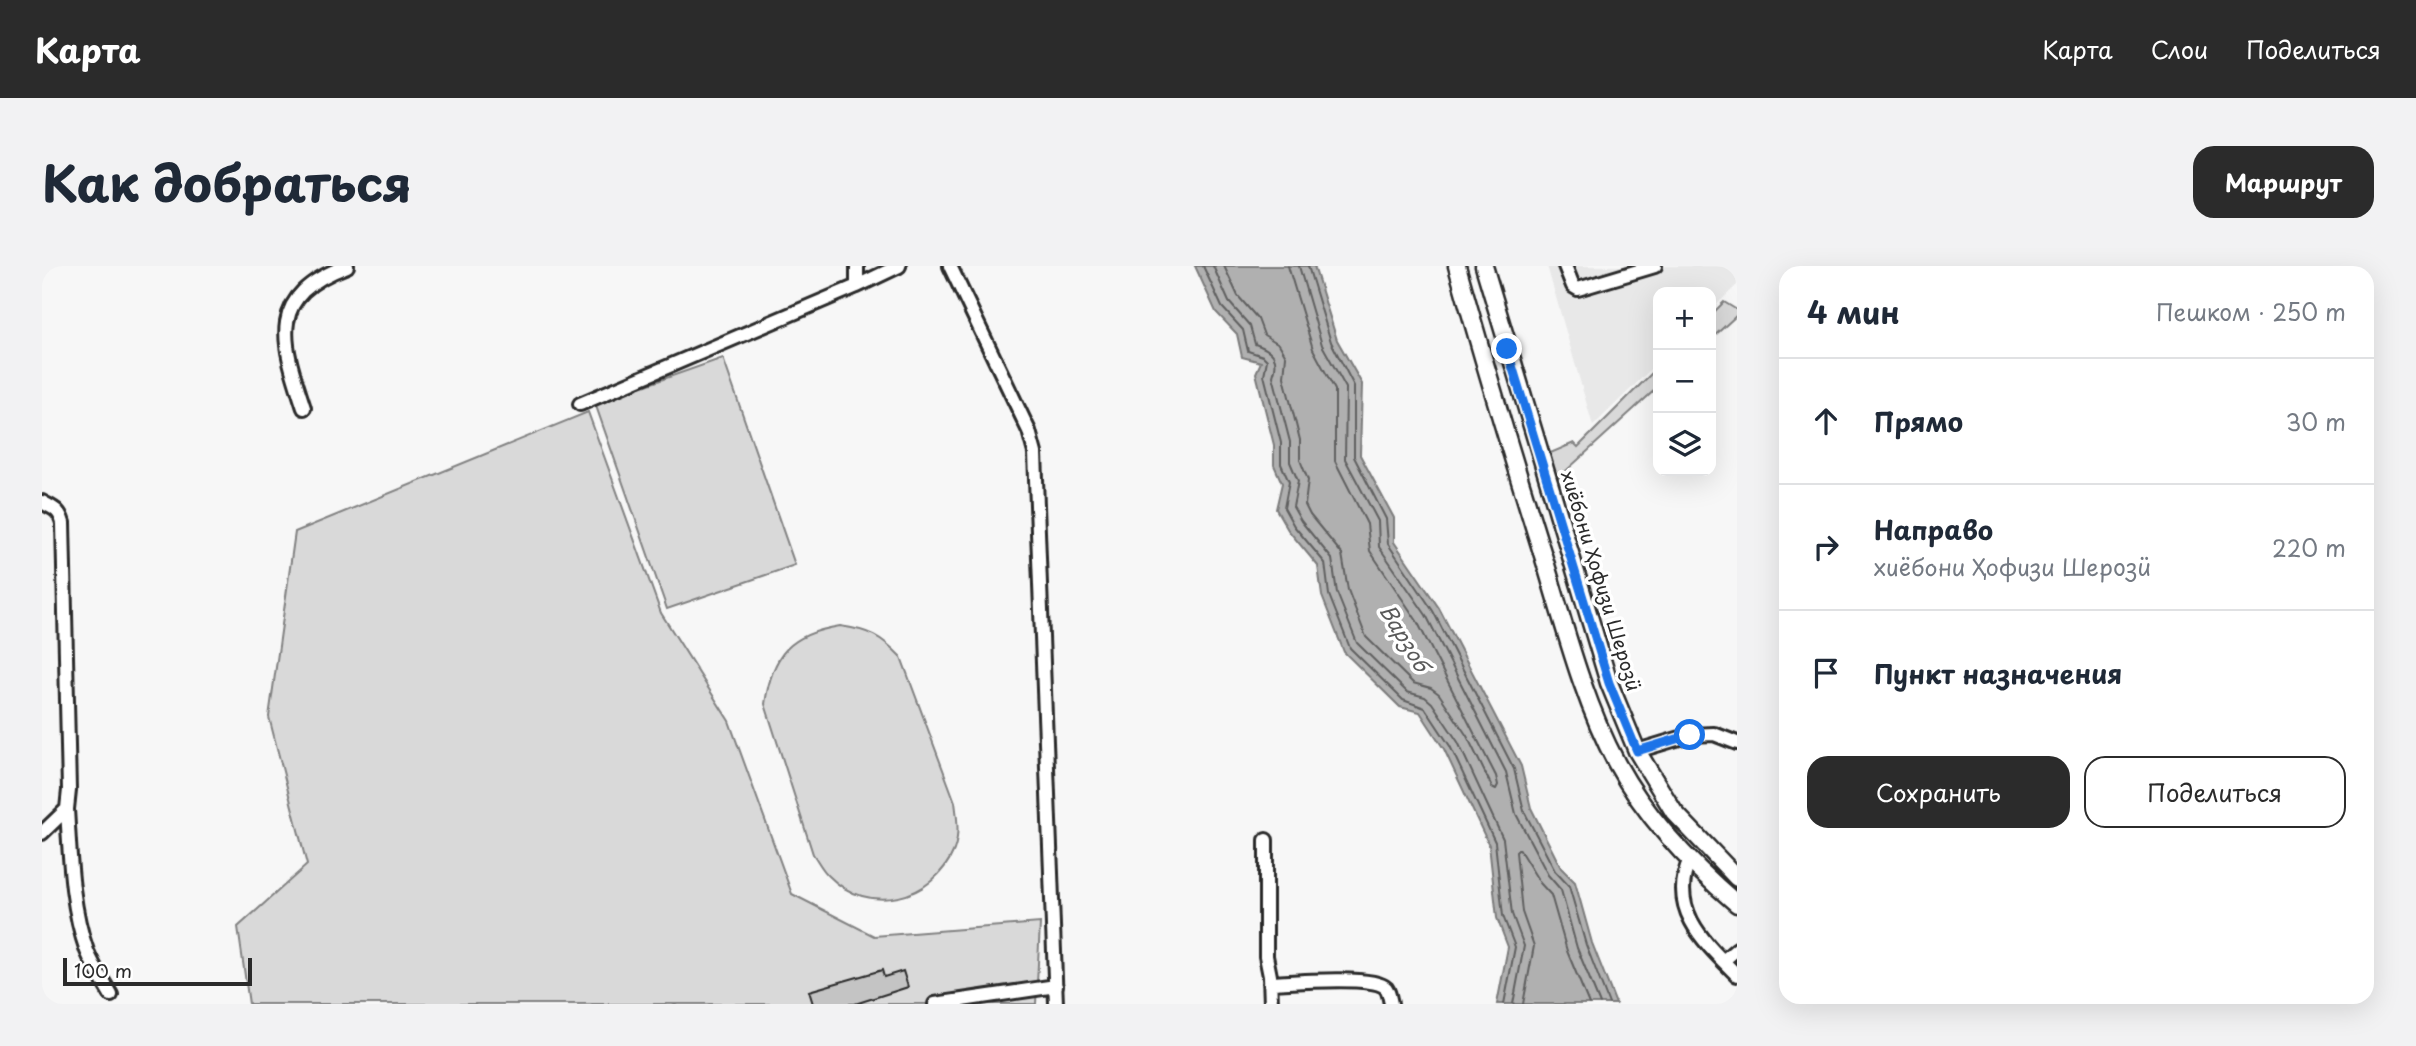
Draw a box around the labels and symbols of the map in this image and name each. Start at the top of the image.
route end [1491,333,1522,364]
street label: хиёбони Ҳофизи Шерозӣ [1555,467,1649,694]
water label: Варзоб [1373,597,1441,681]
route start [1674,719,1705,750]
scale bar [63,955,252,987]

